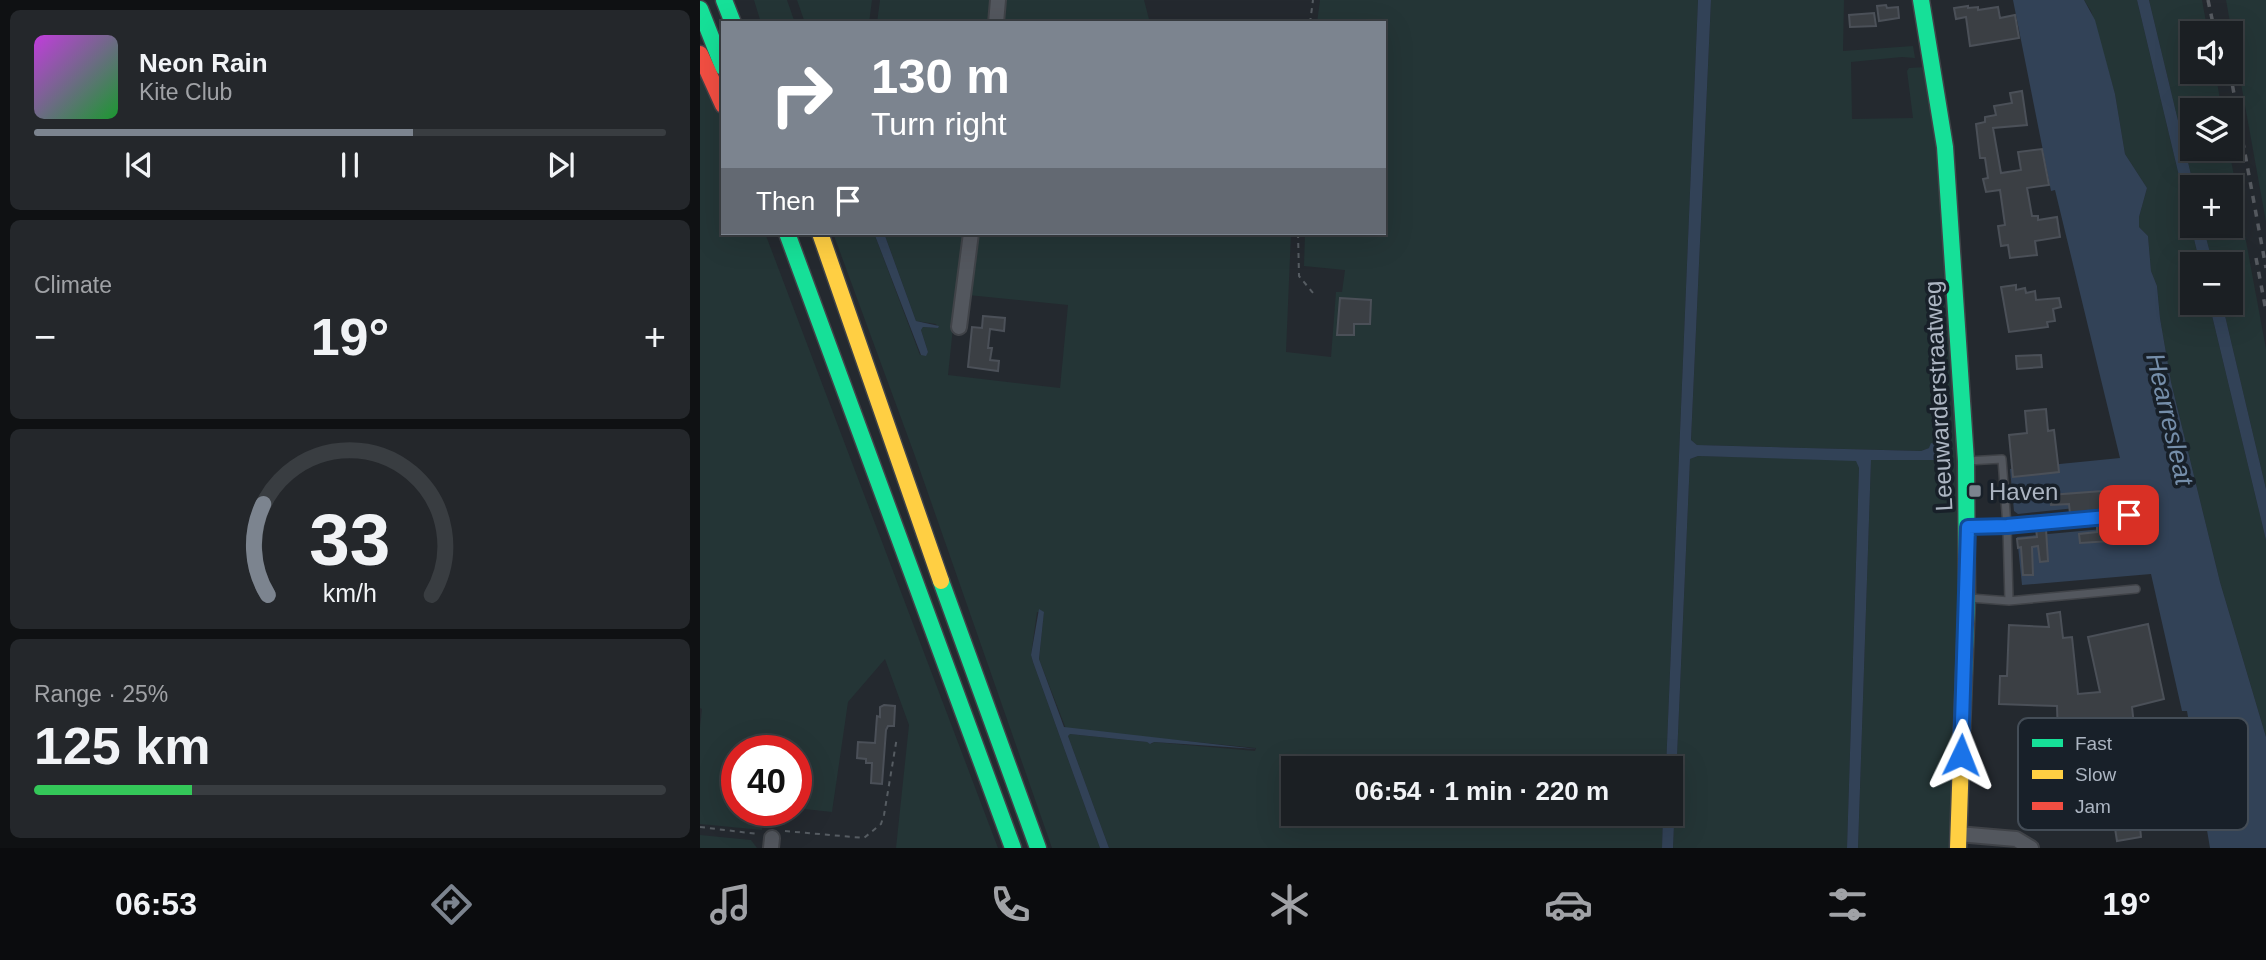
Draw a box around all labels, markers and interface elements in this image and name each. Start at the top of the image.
map controls [2180,21,2243,315]
button: sound [2180,21,2243,84]
text: Neon Rain [139,48,268,78]
icon: right [756,49,847,140]
text: 130 m [871,49,1010,103]
text: Kite Club [139,79,232,105]
button: layers [2180,98,2243,161]
text: Turn right [871,106,1007,142]
icon: previous [120,146,158,184]
icon: pause [331,146,369,184]
icon: next [542,146,580,184]
button: + [2180,175,2243,238]
icon: arrive [829,182,867,220]
text: Then [756,186,815,216]
button: − [2180,252,2243,315]
text: Climate [34,272,112,298]
street label: Leeuwarderstraatweg [1918,280,1958,512]
text: 19° [311,308,389,366]
text: − [34,316,56,358]
text: + [644,316,666,358]
water label: Hearresleat [2140,350,2200,490]
place label: Haven [1989,478,2058,505]
marker: Haven [1967,483,1983,499]
pin [2099,485,2159,545]
icon: arrive [2110,496,2148,534]
text: 33 [310,499,390,580]
text: km/h [323,579,377,607]
text: Range · 25% [34,681,168,707]
text: 125 km [34,717,210,775]
position arrow [1924,718,1998,792]
legend [2018,718,2248,830]
text: Fast [2075,733,2113,754]
speed limit sign: 40 [721,735,812,826]
text: Slow [2075,764,2116,785]
text: 06:54 · 1 min · 220 m [1355,776,1609,806]
text: Jam [2075,796,2111,817]
icon: directions [427,880,476,929]
icon: music [706,880,755,929]
icon: phone [986,880,1035,929]
icon: climate [1265,880,1314,929]
icon: car [1544,880,1593,929]
icon: filters [1823,880,1872,929]
text: 06:53 [115,886,197,922]
text: 19° [2102,886,2151,922]

